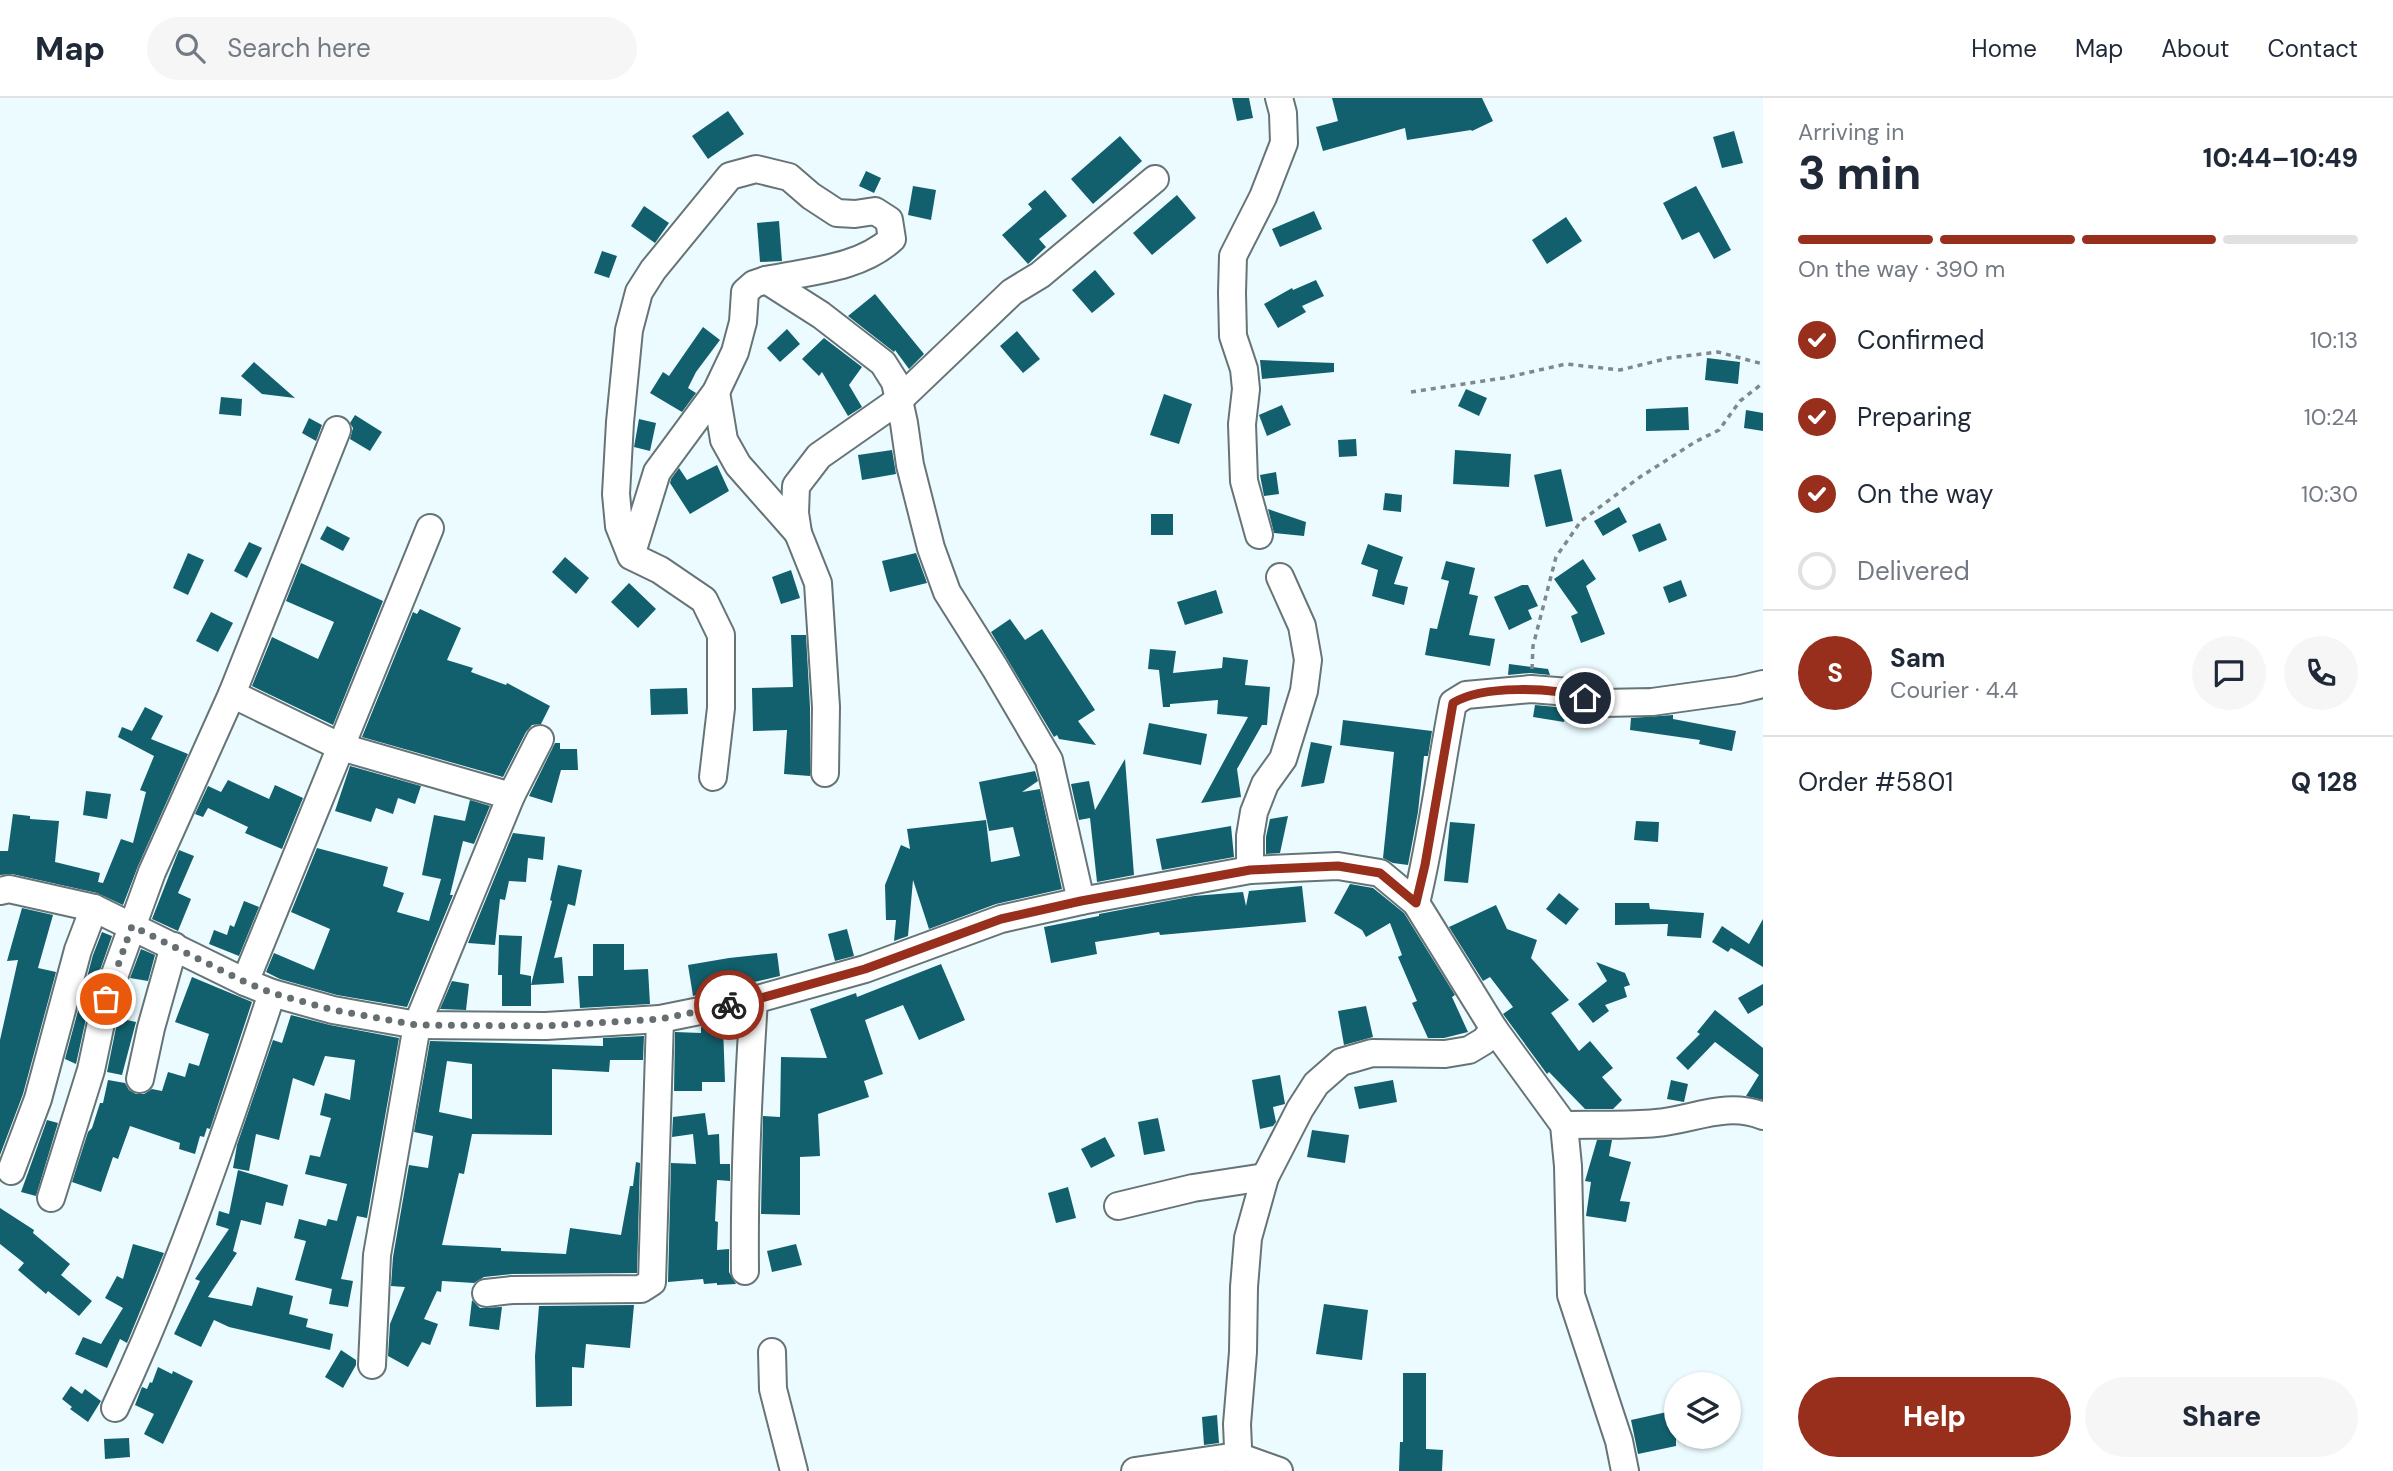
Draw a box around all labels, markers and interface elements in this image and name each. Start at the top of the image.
search box [147,17,637,80]
text: Map [35,27,105,70]
icon: search [171,29,209,67]
text: Search here [227,31,371,65]
text: Home [1971,33,2037,64]
text: Map [2075,33,2123,64]
text: About [2161,33,2230,64]
text: Contact [2268,33,2358,64]
text: Arriving in [1798,117,1904,147]
text: 10:44–10:49 [2203,141,2358,175]
text: 3 min [1798,143,1921,203]
text: On the way · 390 m [1798,254,2005,284]
icon: check [1798,321,1836,359]
text: Confirmed [1857,323,1984,357]
text: 10:13 [2310,325,2358,355]
icon: check [1798,398,1836,436]
text: Preparing [1857,400,1972,434]
text: 10:24 [2304,402,2358,432]
icon: check [1798,475,1836,513]
text: On the way [1857,477,1993,511]
text: 10:30 [2301,479,2358,509]
text: Delivered [1857,554,1970,588]
button: chat [2192,636,2266,710]
button: phone [2284,636,2358,710]
text: Sam [1890,641,1945,675]
text: S [1827,656,1843,690]
pin [1555,668,1615,728]
text: Courier · 4.4 [1890,675,2018,705]
icon: home [1566,679,1604,717]
text: Order #5801 [1798,765,1953,799]
text: Q 128 [2291,765,2358,799]
pin [76,969,136,1029]
courier [694,970,764,1040]
icon: bag [87,980,125,1018]
icon: bike [710,986,748,1024]
map controls [1664,1372,1741,1449]
button: layers [1664,1372,1741,1449]
button: Help [1798,1377,2071,1457]
button: Share [2085,1377,2358,1457]

